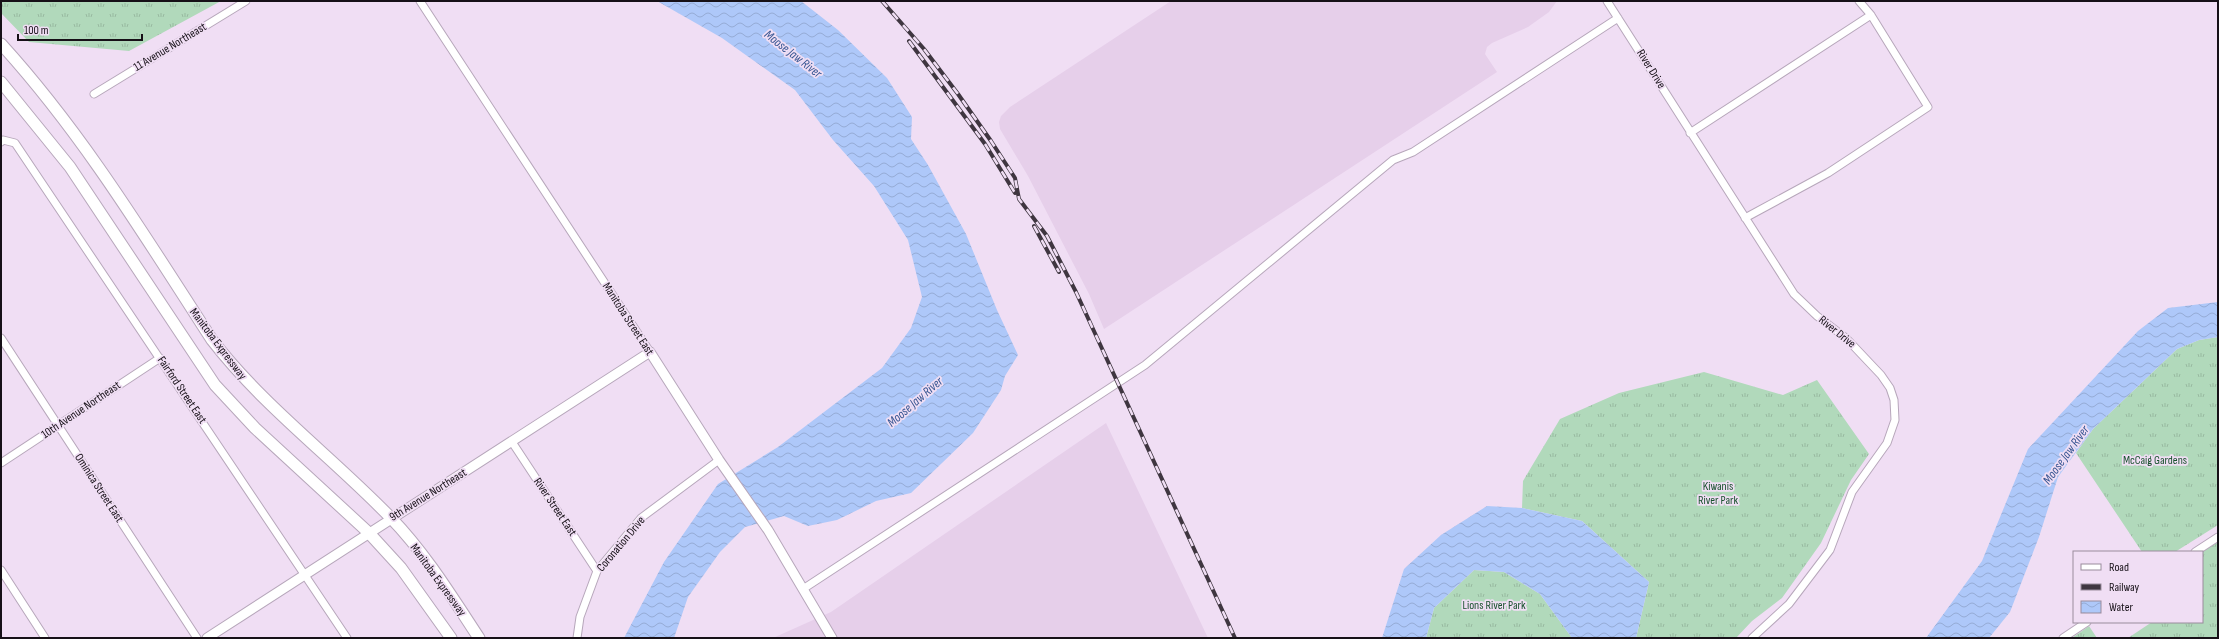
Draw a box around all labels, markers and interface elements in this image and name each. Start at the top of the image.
scale bar [18,16,142,42]
street label: 11 Avenue Northeast [131,19,209,75]
text: 100 m [24,23,49,38]
water label: Moose Jaw River [761,27,826,82]
street label: River Drive [1633,47,1669,92]
street label: Manitoba Street East [599,280,657,358]
street label: Manitoba Expressway [186,305,250,383]
street label: River Drive [1815,312,1859,352]
street label: Fairford Street East [154,354,210,427]
water label: Moose Jaw River [884,373,947,431]
street label: 10th Avenue Northeast [39,378,124,442]
water label: Moose Jaw River [2039,421,2093,487]
street label: Ominica Street East [71,451,127,525]
park label: McCaig Gardens [2123,453,2187,468]
street label: 9th Avenue Northeast [387,465,470,525]
street label: River Street East [530,475,580,539]
park label: Kiwanis River Park [1698,479,1738,508]
street label: Coronation Drive [594,513,649,575]
street label: Manitoba Expressway [407,541,470,619]
legend [2073,551,2203,623]
text: Road [2109,560,2129,575]
text: Railway [2109,580,2140,595]
park label: Lions River Park [1462,598,1526,613]
text: Water [2109,600,2133,615]

